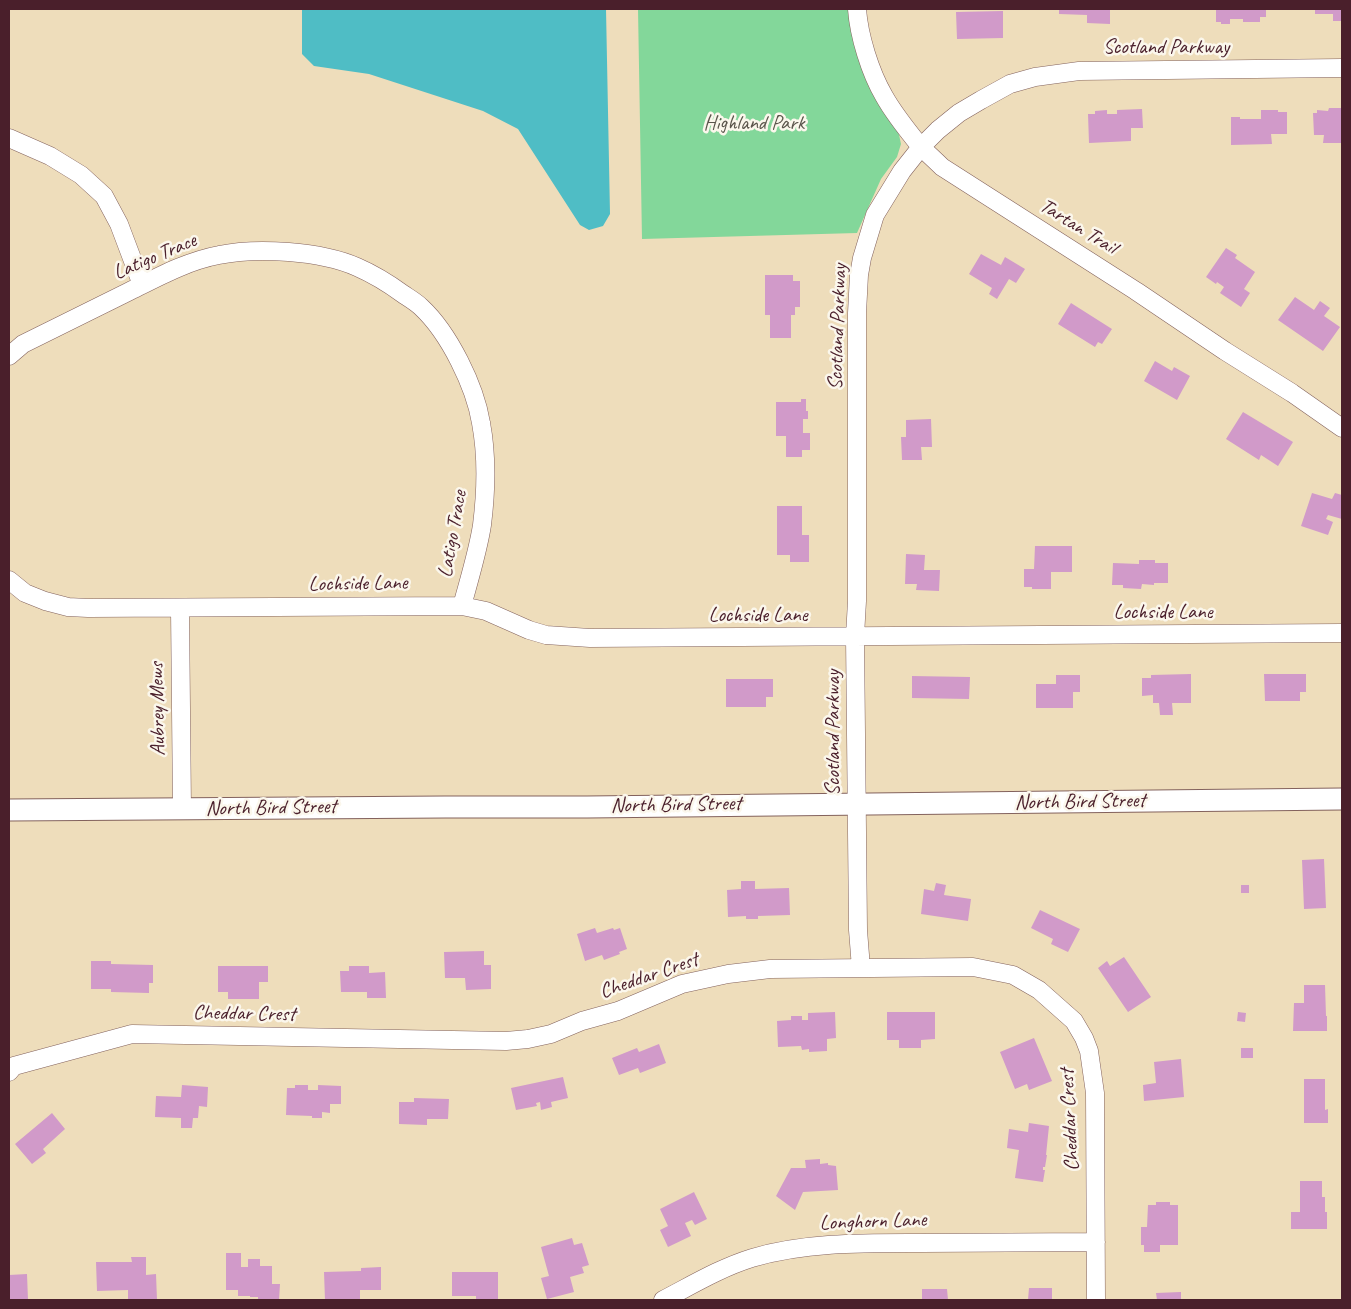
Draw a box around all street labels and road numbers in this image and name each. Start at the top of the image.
street label: Scotland Parkway [1103,34,1229,60]
street label: Tartan Trail [1035,193,1121,261]
street label: Latigo Trace [110,228,200,286]
street label: Scotland Parkway [823,264,853,390]
street label: Latigo Trace [433,489,473,579]
street label: Lochside Lane [308,571,408,597]
street label: Lochside Lane [1114,599,1212,625]
street label: Lochside Lane [709,602,807,628]
street label: Aubrey Mews [145,662,171,756]
street label: Scotland Parkway [820,670,846,796]
street label: North Bird Street [1014,788,1146,816]
street label: North Bird Street [610,791,742,819]
street label: North Bird Street [205,794,337,822]
street label: Cheddar Crest [596,947,702,1005]
street label: Cheddar Crest [193,1001,295,1027]
street label: Cheddar Crest [1055,1068,1085,1172]
street label: Longhorn Lane [819,1208,927,1236]

